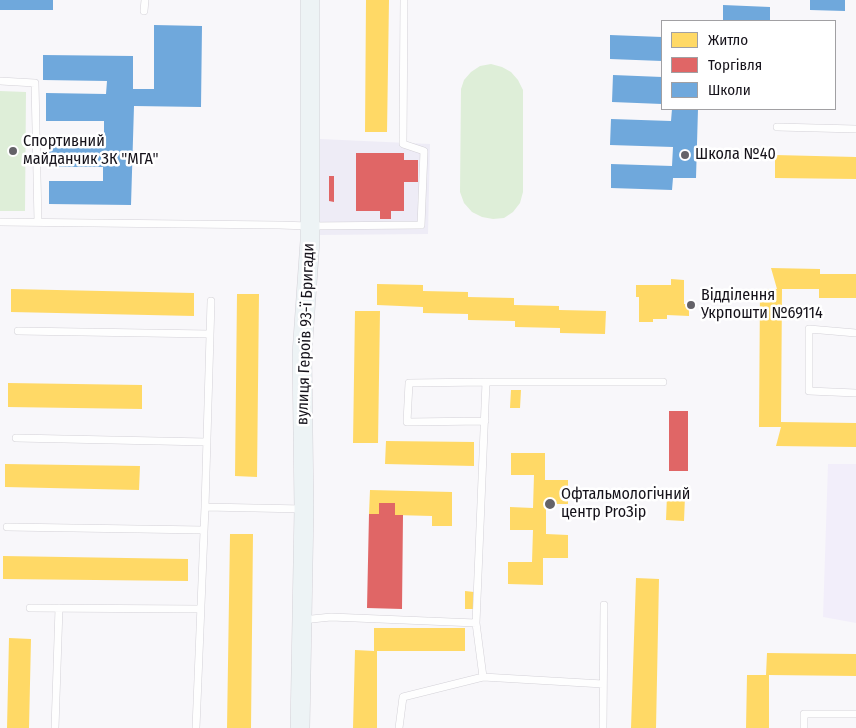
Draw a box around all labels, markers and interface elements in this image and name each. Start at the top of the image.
legend [661,20,836,110]
text: Житло [708,31,748,49]
text: Торгівля [708,56,762,74]
text: Школи [708,81,751,99]
place label: Спортивний майданчик ЗК "МГА" [23,132,158,170]
marker: Спортивний майданчик ЗК "МГА" [7,145,19,157]
place label: Школа №40 [695,145,776,165]
marker: Школа №40 [679,149,691,161]
street label: вулиця Героїв 93-ї Бригади [293,243,319,425]
place label: Відділення Укрпошти №69114 [701,286,823,324]
marker: Відділення Укрпошти №69114 [685,299,697,311]
place label: Офтальмологічний центр ProЗір [561,485,690,523]
marker: Офтальмологічний центр ProЗір [543,497,557,511]

